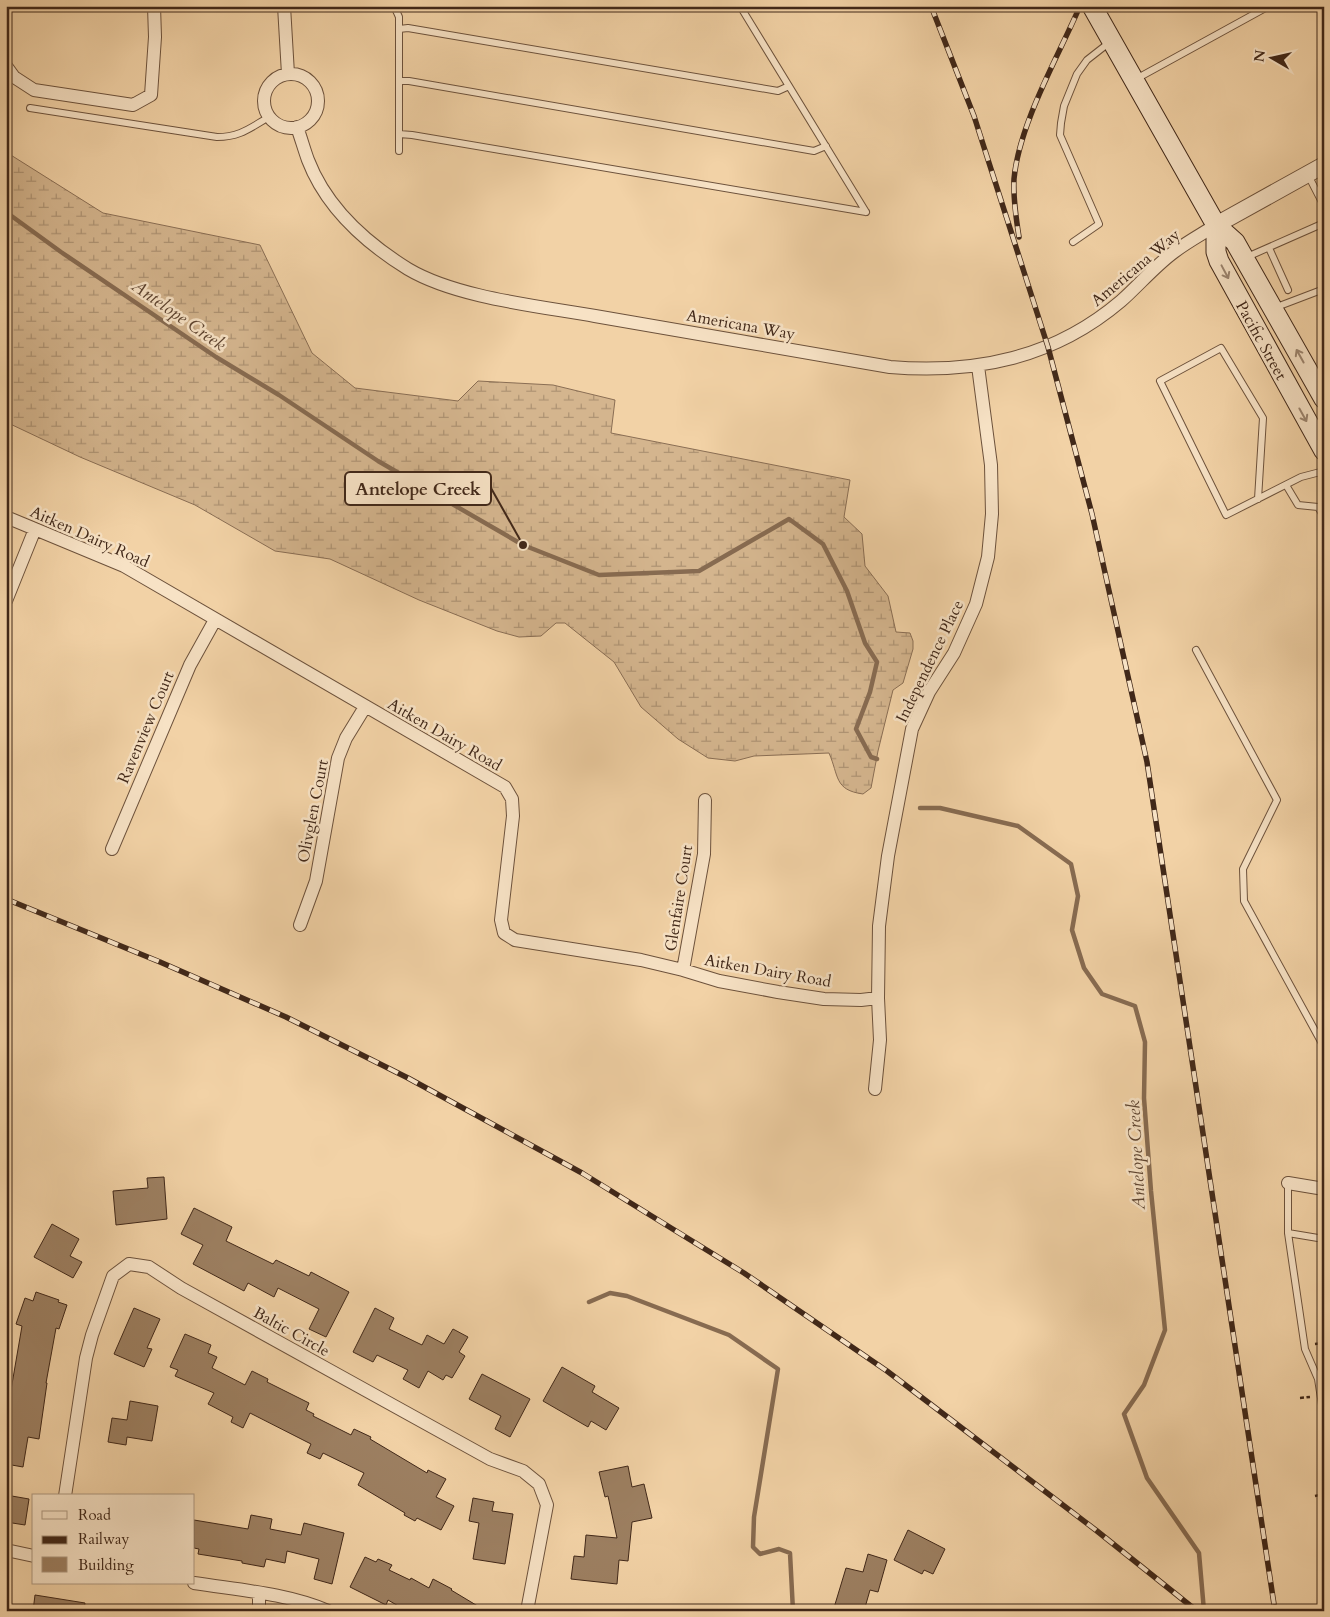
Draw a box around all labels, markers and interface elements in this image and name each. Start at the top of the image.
north arrow [1248,32,1298,82]
text: N [1249,49,1270,64]
street label: Americana Way [1086,224,1185,312]
one-way arrow [1221,264,1230,279]
water label: Antelope Creek [126,273,231,357]
street label: Pacific Street [1230,297,1292,384]
street label: Americana Way [685,305,797,345]
one-way arrow [1295,349,1305,364]
one-way arrow [1299,407,1309,421]
callout: Antelope Creek [345,472,491,505]
text: Antelope Creek [355,477,482,502]
street label: Aitken Dairy Road [27,501,153,573]
street label: Independence Place [891,596,969,726]
street label: Ravenview Court [112,668,179,787]
street label: Aitken Dairy Road [383,693,506,777]
street label: Olivglen Court [292,758,334,865]
street label: Glenfaire Court [660,843,698,953]
street label: Aitken Dairy Road [703,949,833,993]
water label: Antelope Creek [1121,1099,1152,1212]
street label: Baltic Circle [249,1302,334,1362]
legend [32,1494,195,1584]
text: Road [78,1505,111,1525]
text: Railway [78,1529,129,1549]
text: Building [78,1555,134,1575]

